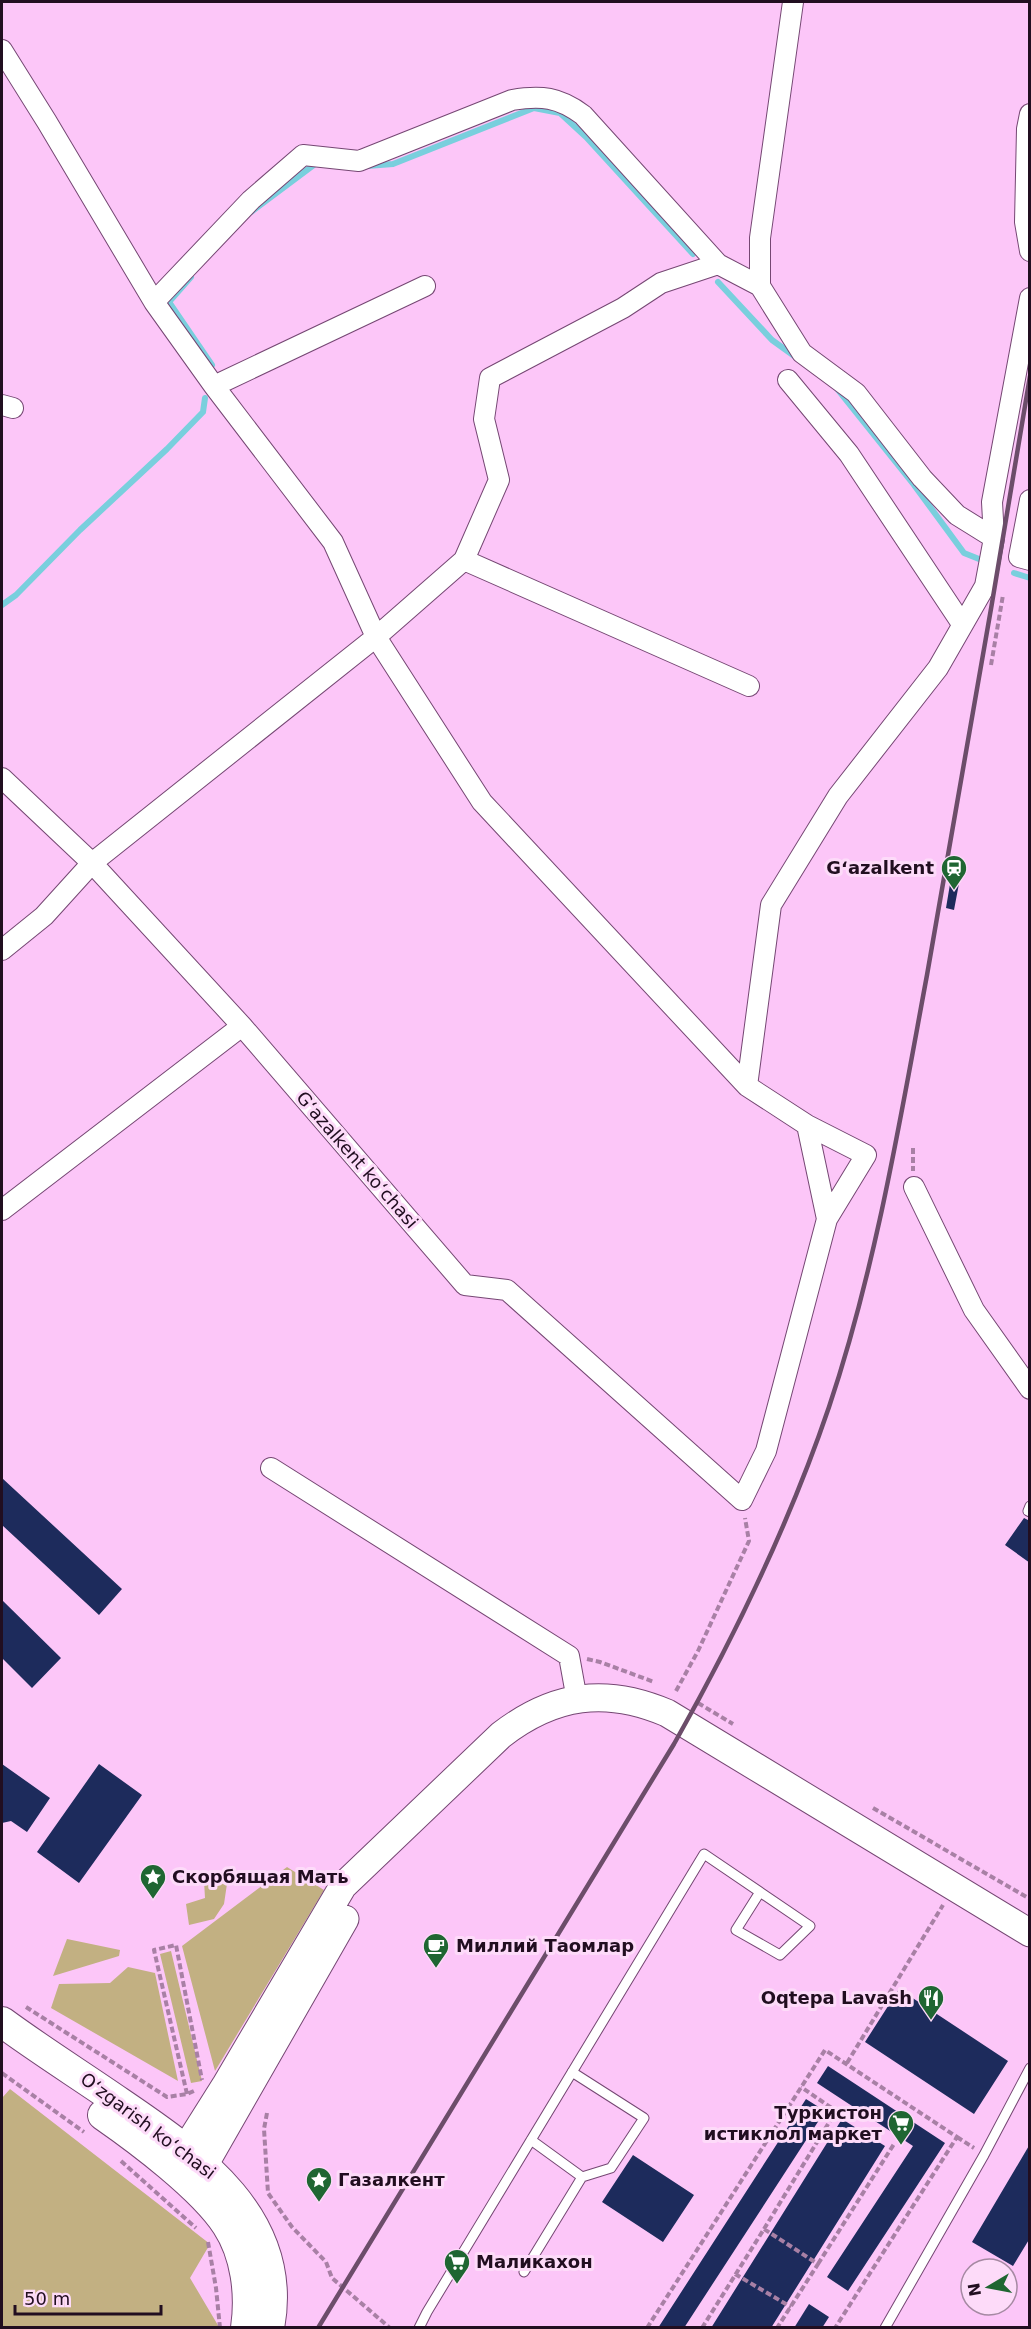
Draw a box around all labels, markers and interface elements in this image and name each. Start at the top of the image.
station icon: Gʻazalkent [939,853,969,891]
place label: Gʻazalkent [826,857,934,878]
street label: Gʻazalkent koʻchasi [292,1087,423,1232]
place icon: Скорбящая Мать [138,1862,168,1900]
place label: Скорбящая Мать [172,1866,349,1887]
cafe icon: Миллий Таомлар [421,1931,451,1969]
place label: Миллий Таомлар [456,1935,634,1956]
restaurant icon: Oqtepa Lavash [916,1983,946,2021]
place label: Oqtepa Lavash [761,1987,912,2008]
street label: Oʻzgarish koʻchasi [77,2068,220,2183]
place label: Туркистон истиклол маркет [704,2102,883,2144]
supermarket icon: Туркистон истиклол маркет [886,2108,916,2146]
place icon: Газалкент [304,2165,334,2203]
place label: Газалкент [338,2169,445,2190]
supermarket icon: Маликахон [442,2247,472,2285]
place label: Маликахон [476,2251,593,2272]
north arrow [959,2257,1019,2317]
scale bar [15,2278,160,2316]
text: N [964,2281,985,2298]
text: 50 m [24,2288,70,2309]

